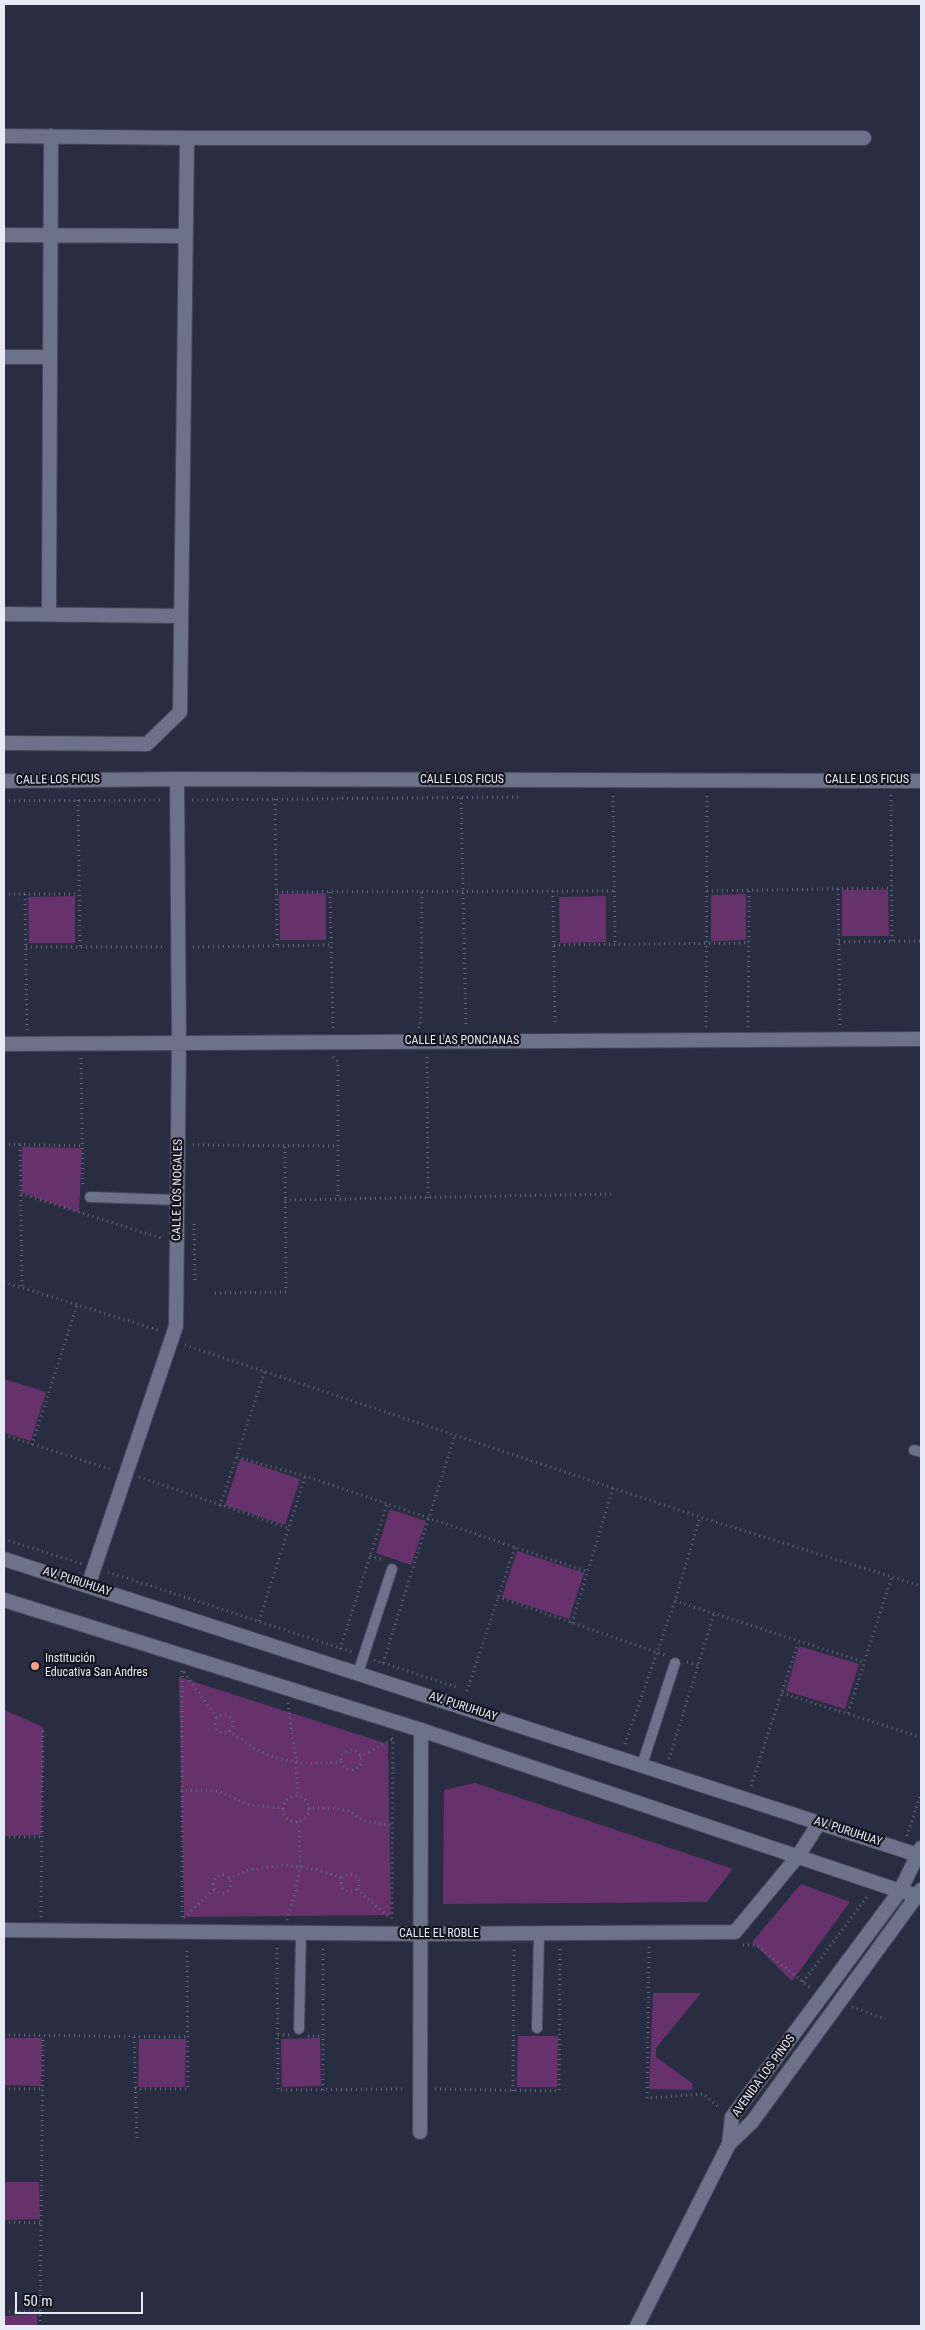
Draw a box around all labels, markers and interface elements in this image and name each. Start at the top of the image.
street label: CALLE LOS FICUS [16,772,100,788]
street label: CALLE LOS FICUS [420,773,504,787]
street label: CALLE LOS FICUS [825,773,909,787]
street label: CALLE LAS PONCIANAS [405,1034,519,1048]
street label: CALLE LOS NOGALES [170,1139,186,1241]
street label: AV. PURUHUAY [41,1564,113,1600]
place label: Institución Educativa San Andres [45,1652,148,1680]
marker: Institución Educativa San Andres [29,1660,41,1672]
street label: AV. PURUHUAY [427,1689,499,1725]
street label: AV. PURUHUAY [812,1814,884,1850]
street label: CALLE EL ROBLE [399,1927,479,1941]
street label: AVENIDA LOS PINOS [729,2032,799,2120]
scale bar [18,2282,145,2314]
text: 50 m [23,2292,53,2310]

